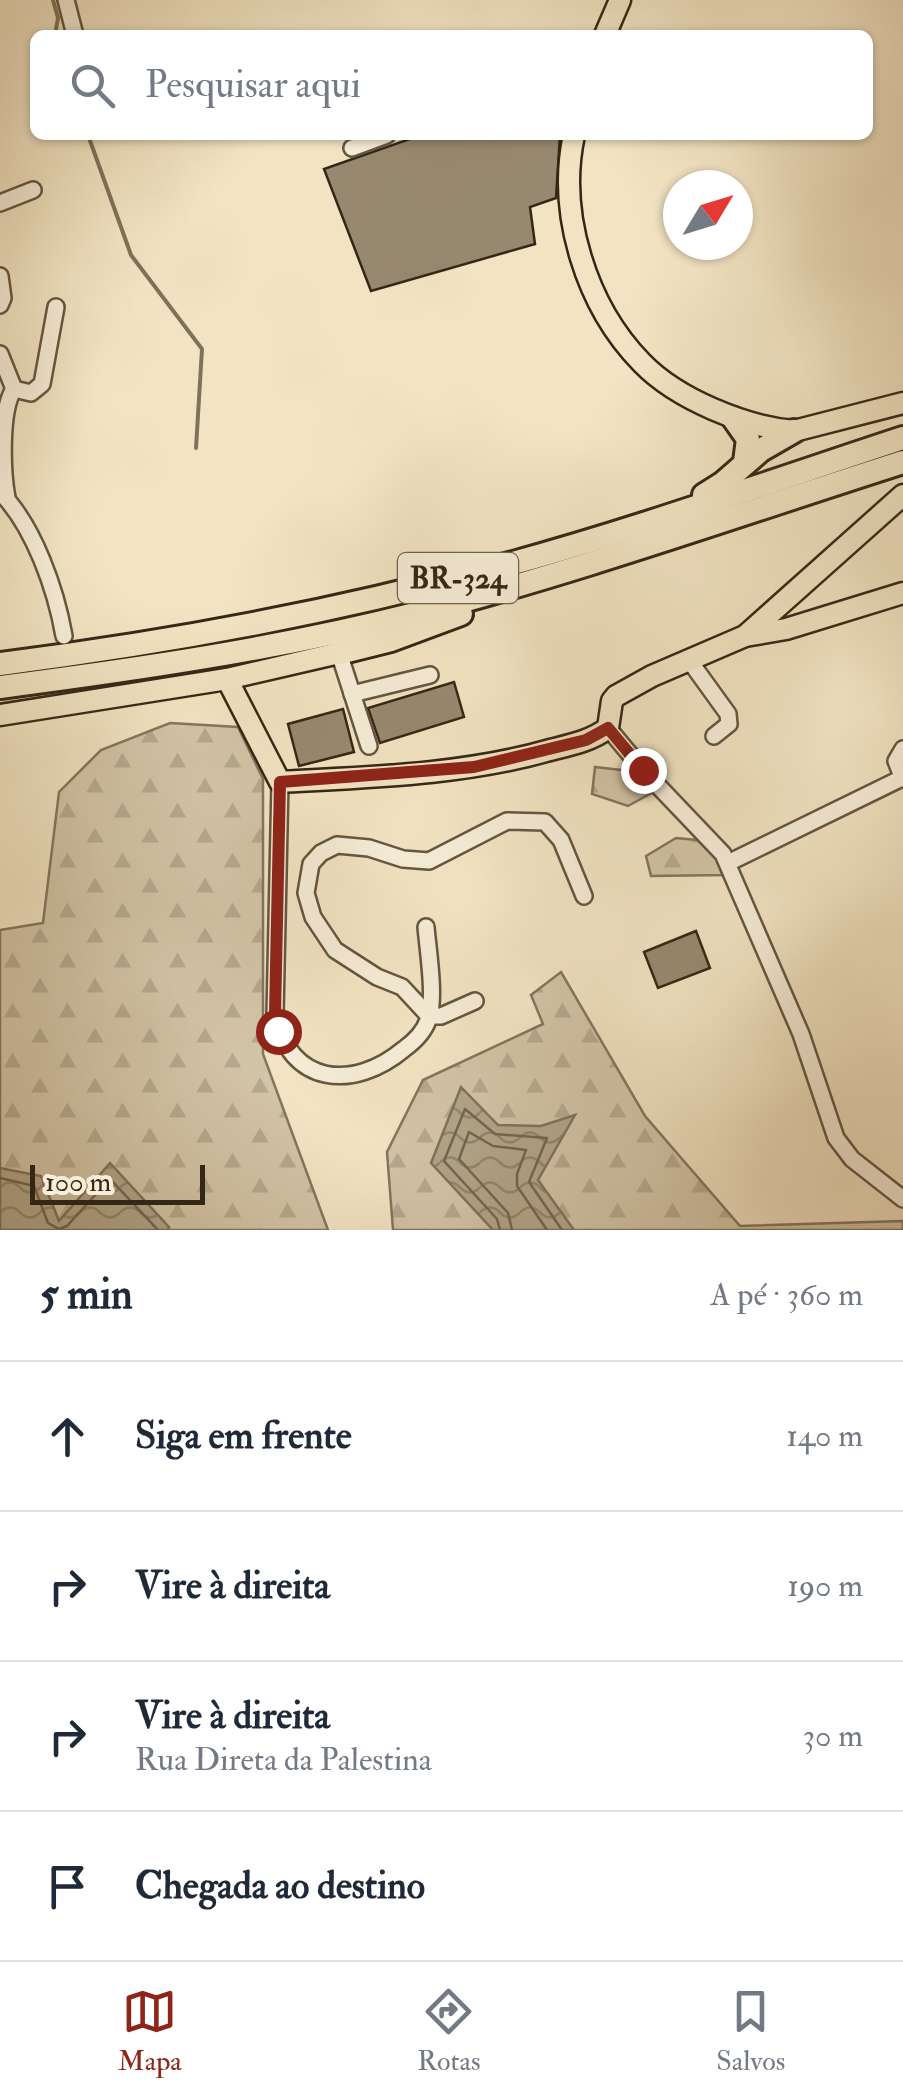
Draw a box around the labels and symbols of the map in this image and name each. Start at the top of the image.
north arrow [663,170,753,260]
road number: BR-324 [398,553,518,603]
route end [621,748,667,794]
route start [256,1009,302,1055]
scale bar [30,1160,205,1204]

